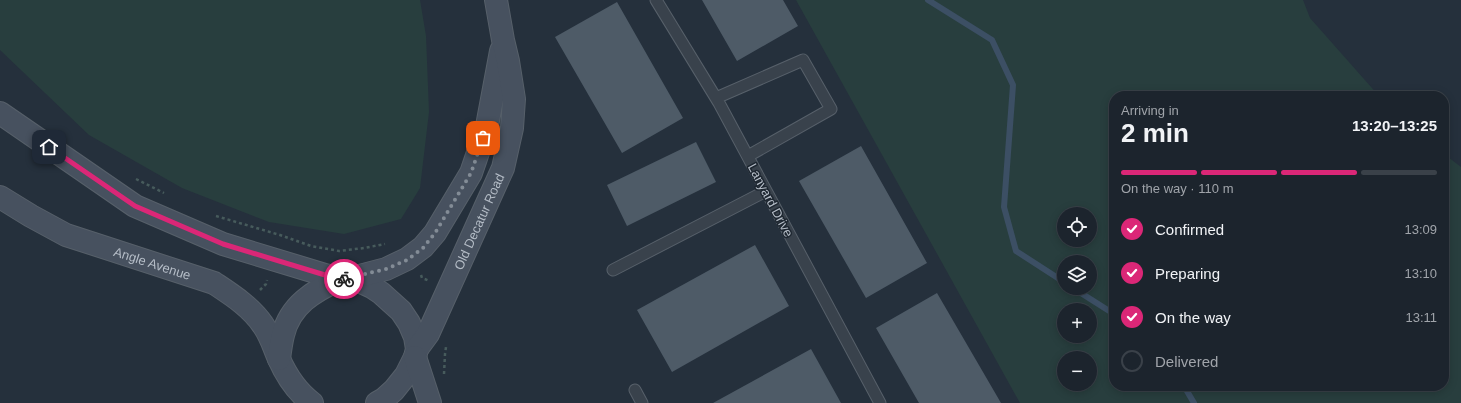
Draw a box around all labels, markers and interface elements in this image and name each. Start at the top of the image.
text: Arriving in [1121,103,1179,118]
text: 13:20–13:25 [1352,117,1437,134]
text: 2 min [1121,118,1189,148]
pin [466,121,500,155]
icon: bag [472,127,494,149]
pin [32,130,66,164]
icon: home [38,136,60,158]
street label: Lanyard Drive [745,161,796,239]
street label: Old Decatur Road [451,171,508,272]
text: On the way · 110 m [1121,181,1233,196]
map controls [1057,207,1097,391]
button: locate [1057,207,1097,247]
icon: check [1121,218,1143,240]
text: Confirmed [1155,221,1224,238]
text: 13:09 [1404,222,1437,237]
street label: Angle Avenue [112,244,193,283]
button: layers [1057,255,1097,295]
courier [324,259,364,299]
icon: check [1121,262,1143,284]
text: Preparing [1155,265,1220,282]
text: 13:10 [1404,266,1437,281]
icon: bike [333,268,355,290]
button: + [1057,303,1097,343]
icon: check [1121,306,1143,328]
text: On the way [1155,309,1231,326]
text: 13:11 [1405,310,1437,325]
button: − [1057,351,1097,391]
text: Delivered [1155,353,1218,370]

